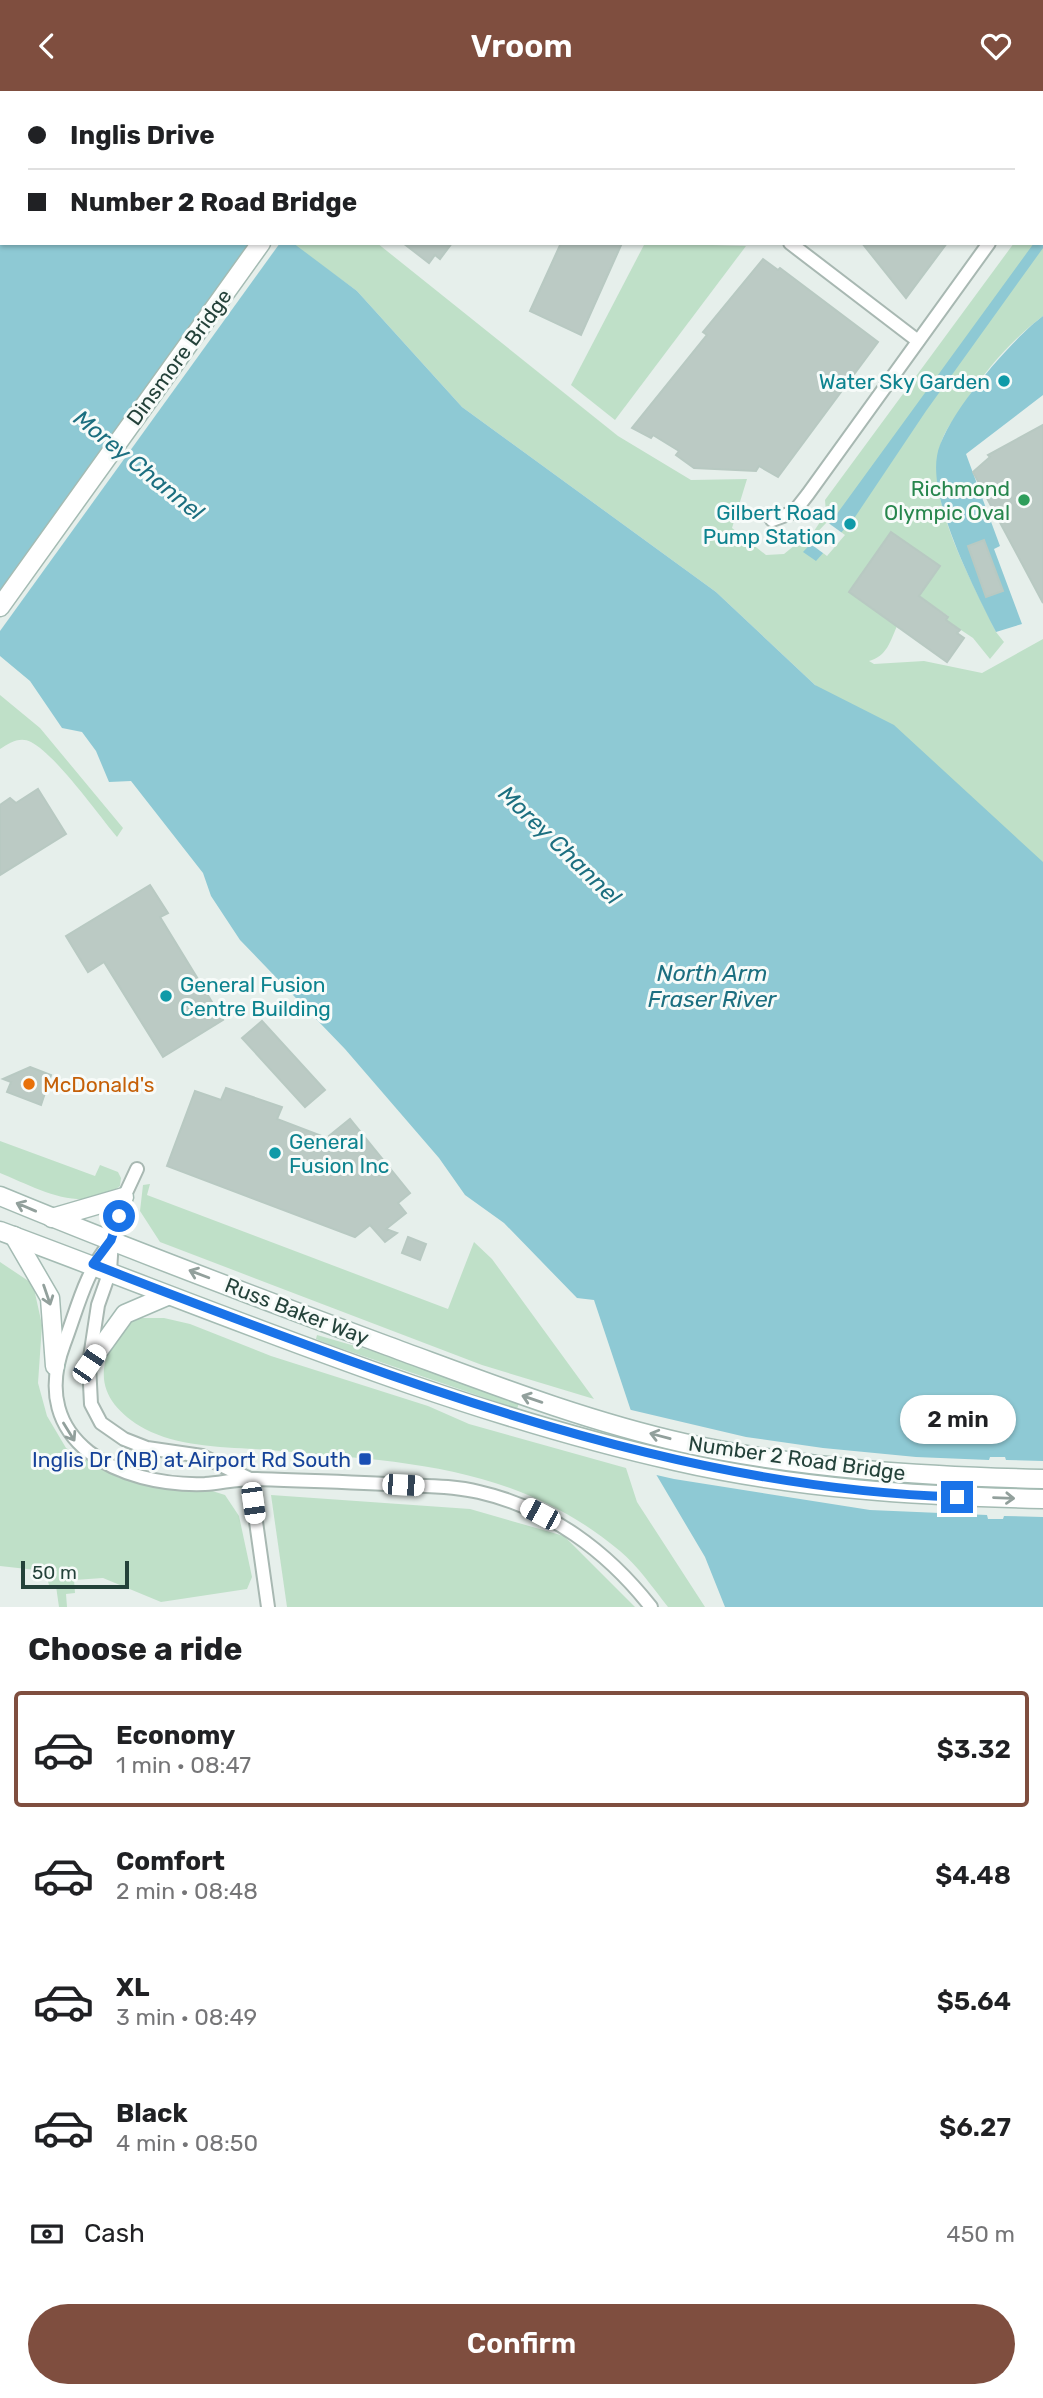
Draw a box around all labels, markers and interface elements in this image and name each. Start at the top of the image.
icon: back [28,27,66,65]
text: Vroom [471,27,572,65]
icon: heart [977,27,1015,65]
text: Inglis Drive [70,120,215,151]
text: Number 2 Road Bridge [70,187,357,218]
street label: Dinsmore Bridge [121,284,237,430]
place label: Water Sky Garden [819,369,990,394]
marker: Water Sky Garden [996,373,1012,389]
water label: Morey Channel [68,404,210,526]
place label: Richmond Olympic Oval [884,476,1010,525]
marker: Richmond Olympic Oval [1016,492,1032,508]
place label: Gilbert Road Pump Station [703,500,836,549]
marker: Gilbert Road Pump Station [842,516,858,532]
water label: Morey Channel [493,780,627,911]
water label: North Arm Fraser River [648,959,777,1013]
place label: General Fusion Centre Building [180,972,331,1021]
marker: General Fusion Centre Building [158,988,174,1004]
place label: McDonald's [43,1072,155,1097]
marker: McDonald's [21,1076,37,1092]
place label: General Fusion Inc [289,1129,389,1178]
marker: General Fusion Inc [267,1145,283,1161]
one-way arrow [16,1199,37,1212]
route start [103,1200,135,1232]
one-way arrow [188,1267,210,1279]
street label: Russ Baker Way [221,1272,373,1350]
one-way arrow [42,1284,54,1306]
car [69,1341,110,1387]
one-way arrow [521,1392,543,1404]
callout: 2 min [899,1395,1015,1445]
text: 2 min [927,1405,989,1433]
one-way arrow [63,1421,77,1441]
one-way arrow [649,1429,671,1442]
street label: Number 2 Road Bridge [687,1430,907,1486]
place label: Inglis Dr (NB) at Airport Rd South [32,1447,351,1472]
marker: Inglis Dr (NB) at Airport Rd South [357,1451,373,1467]
car [382,1473,425,1497]
car [240,1481,267,1525]
route end [941,1481,973,1513]
one-way arrow [992,1492,1015,1505]
car [517,1495,564,1533]
scale bar [21,1558,130,1590]
text: 50 m [32,1561,77,1584]
text: Choose a ride [28,1630,242,1668]
icon: car [32,1718,95,1781]
text: Economy [116,1720,235,1751]
text: $3.32 [937,1734,1011,1765]
text: 1 min · 08:47 [116,1751,251,1779]
icon: car [32,1844,95,1907]
text: Comfort [116,1846,225,1877]
text: $4.48 [935,1860,1011,1891]
text: 2 min · 08:48 [116,1877,258,1905]
icon: car [32,1970,95,2033]
text: XL [116,1972,149,2003]
text: $5.64 [937,1986,1011,2017]
text: 3 min · 08:49 [116,2003,257,2031]
icon: car [32,2096,95,2159]
text: Black [116,2098,188,2129]
text: $6.27 [939,2112,1011,2143]
text: 4 min · 08:50 [116,2129,258,2157]
icon: cash [28,2215,66,2253]
text: Cash [84,2218,145,2249]
text: 450 m [946,2220,1015,2248]
button: Confirm [28,2304,1015,2384]

